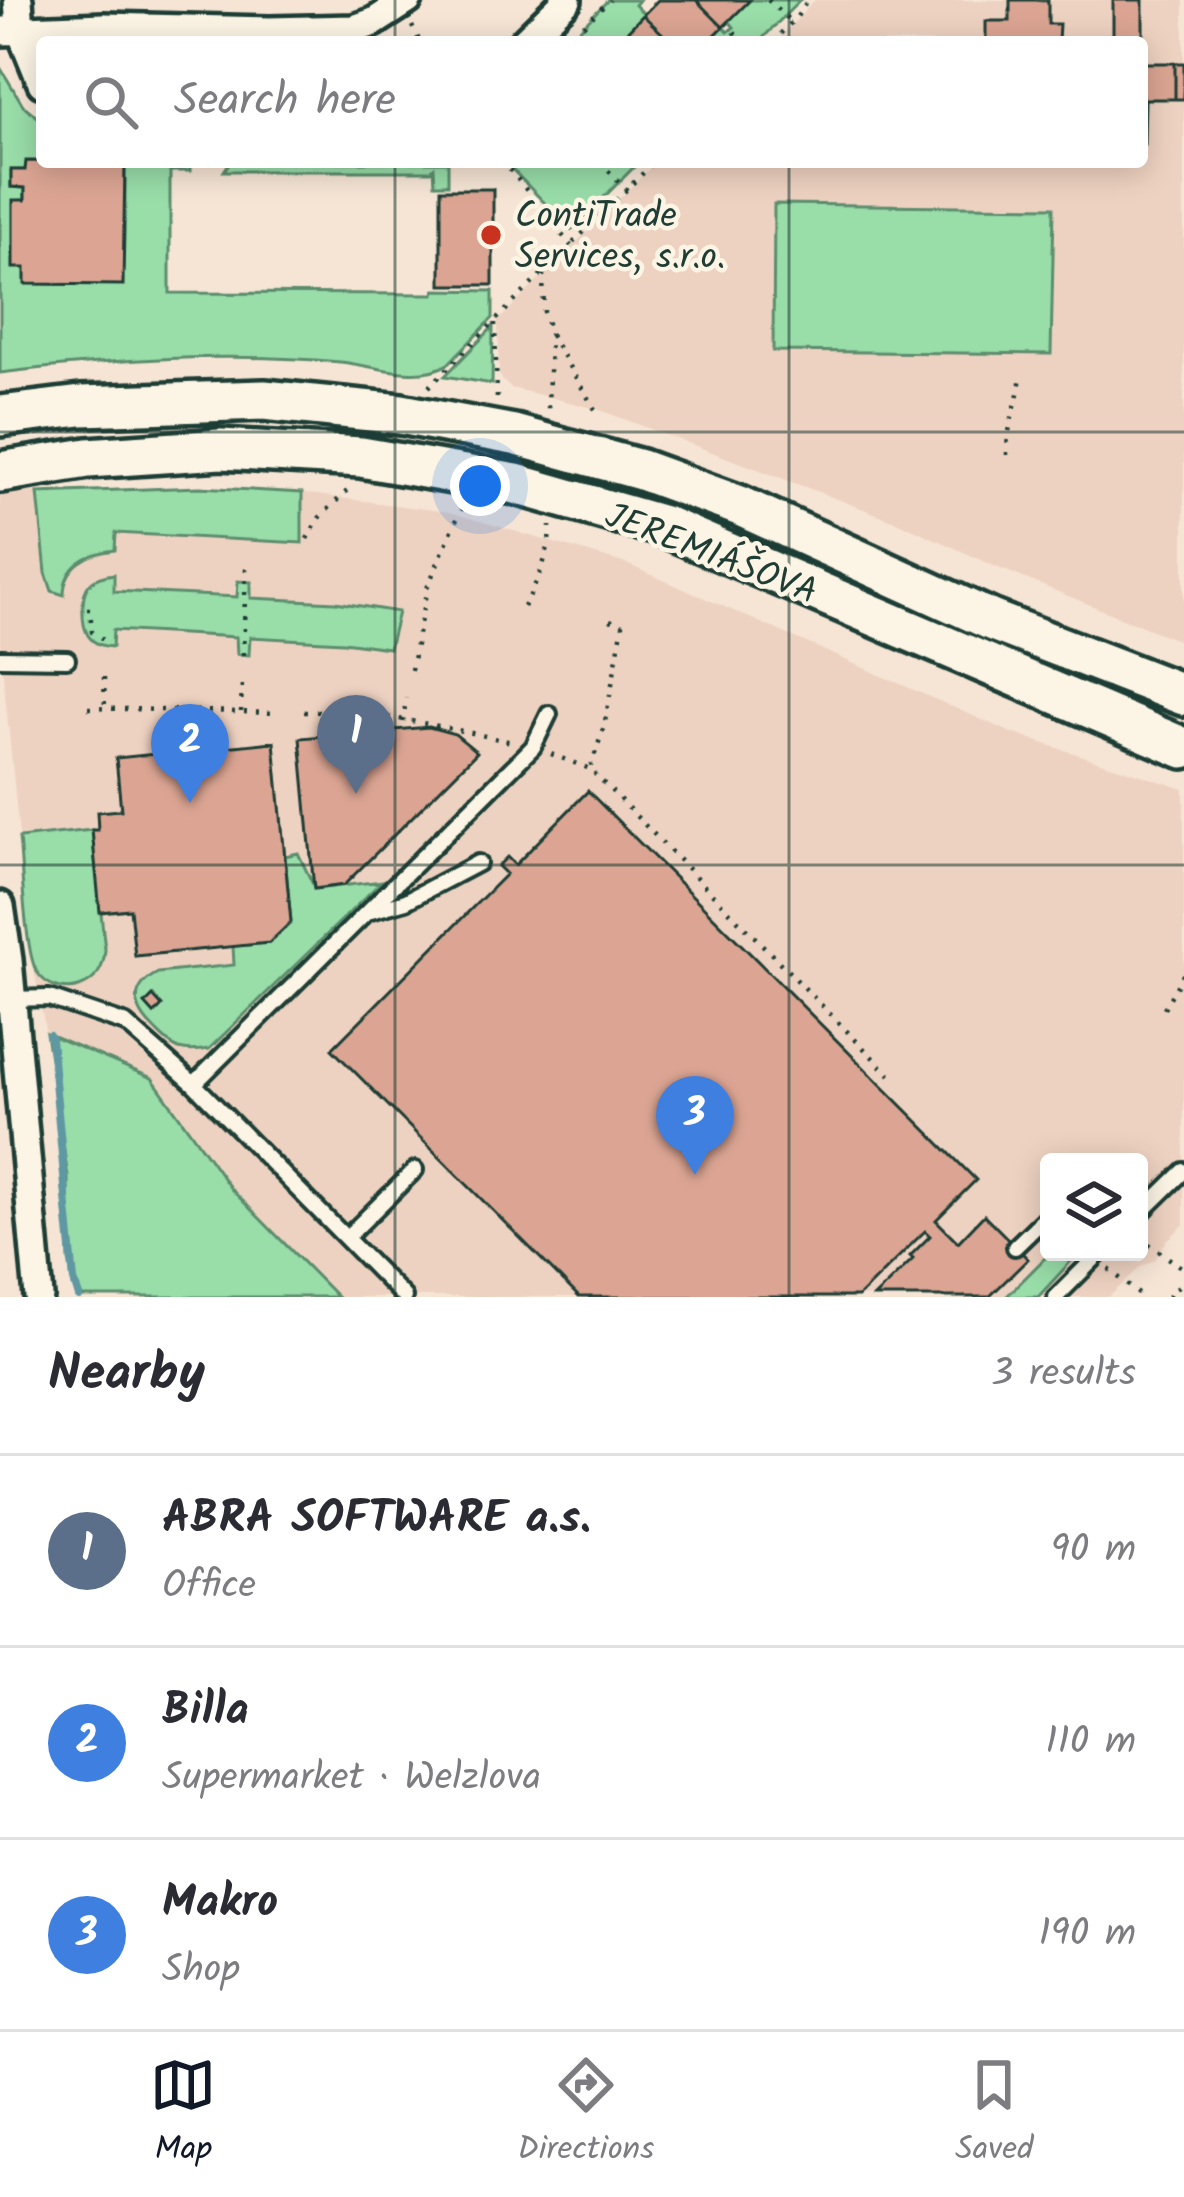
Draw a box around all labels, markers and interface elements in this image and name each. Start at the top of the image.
search box [36,36,1148,168]
text: Search here [174,66,396,138]
icon: search [78,69,144,135]
place label: ContiTrade Services, s.r.o. [515,189,725,287]
marker: ContiTrade Services, s.r.o. [478,222,504,248]
your location [450,456,510,516]
street label: JEREMIÁŠOVA [596,489,825,622]
pin: 1 [317,695,395,794]
pin: 2 [151,704,229,803]
pin: 3 [656,1076,734,1175]
map controls [1040,1153,1148,1261]
button: layers [1040,1153,1148,1261]
text: Nearby [48,1335,205,1416]
text: 3 results [991,1344,1136,1406]
text: ABRA SOFTWARE a.s. [162,1484,591,1556]
text: 1 [81,1520,93,1582]
text: 90 m [1051,1520,1136,1582]
text: Office [162,1556,256,1618]
text: Billa [162,1676,249,1748]
text: 2 [76,1712,98,1774]
text: 110 m [1045,1712,1136,1774]
text: Supermarket · Welzlova [162,1748,541,1810]
text: Makro [162,1868,278,1940]
text: 3 [76,1904,98,1966]
text: 190 m [1039,1904,1136,1966]
text: Shop [162,1940,240,2002]
tab: Map [150,2052,216,2177]
tab: Directions [517,2052,654,2177]
tab: Saved [955,2052,1034,2177]

